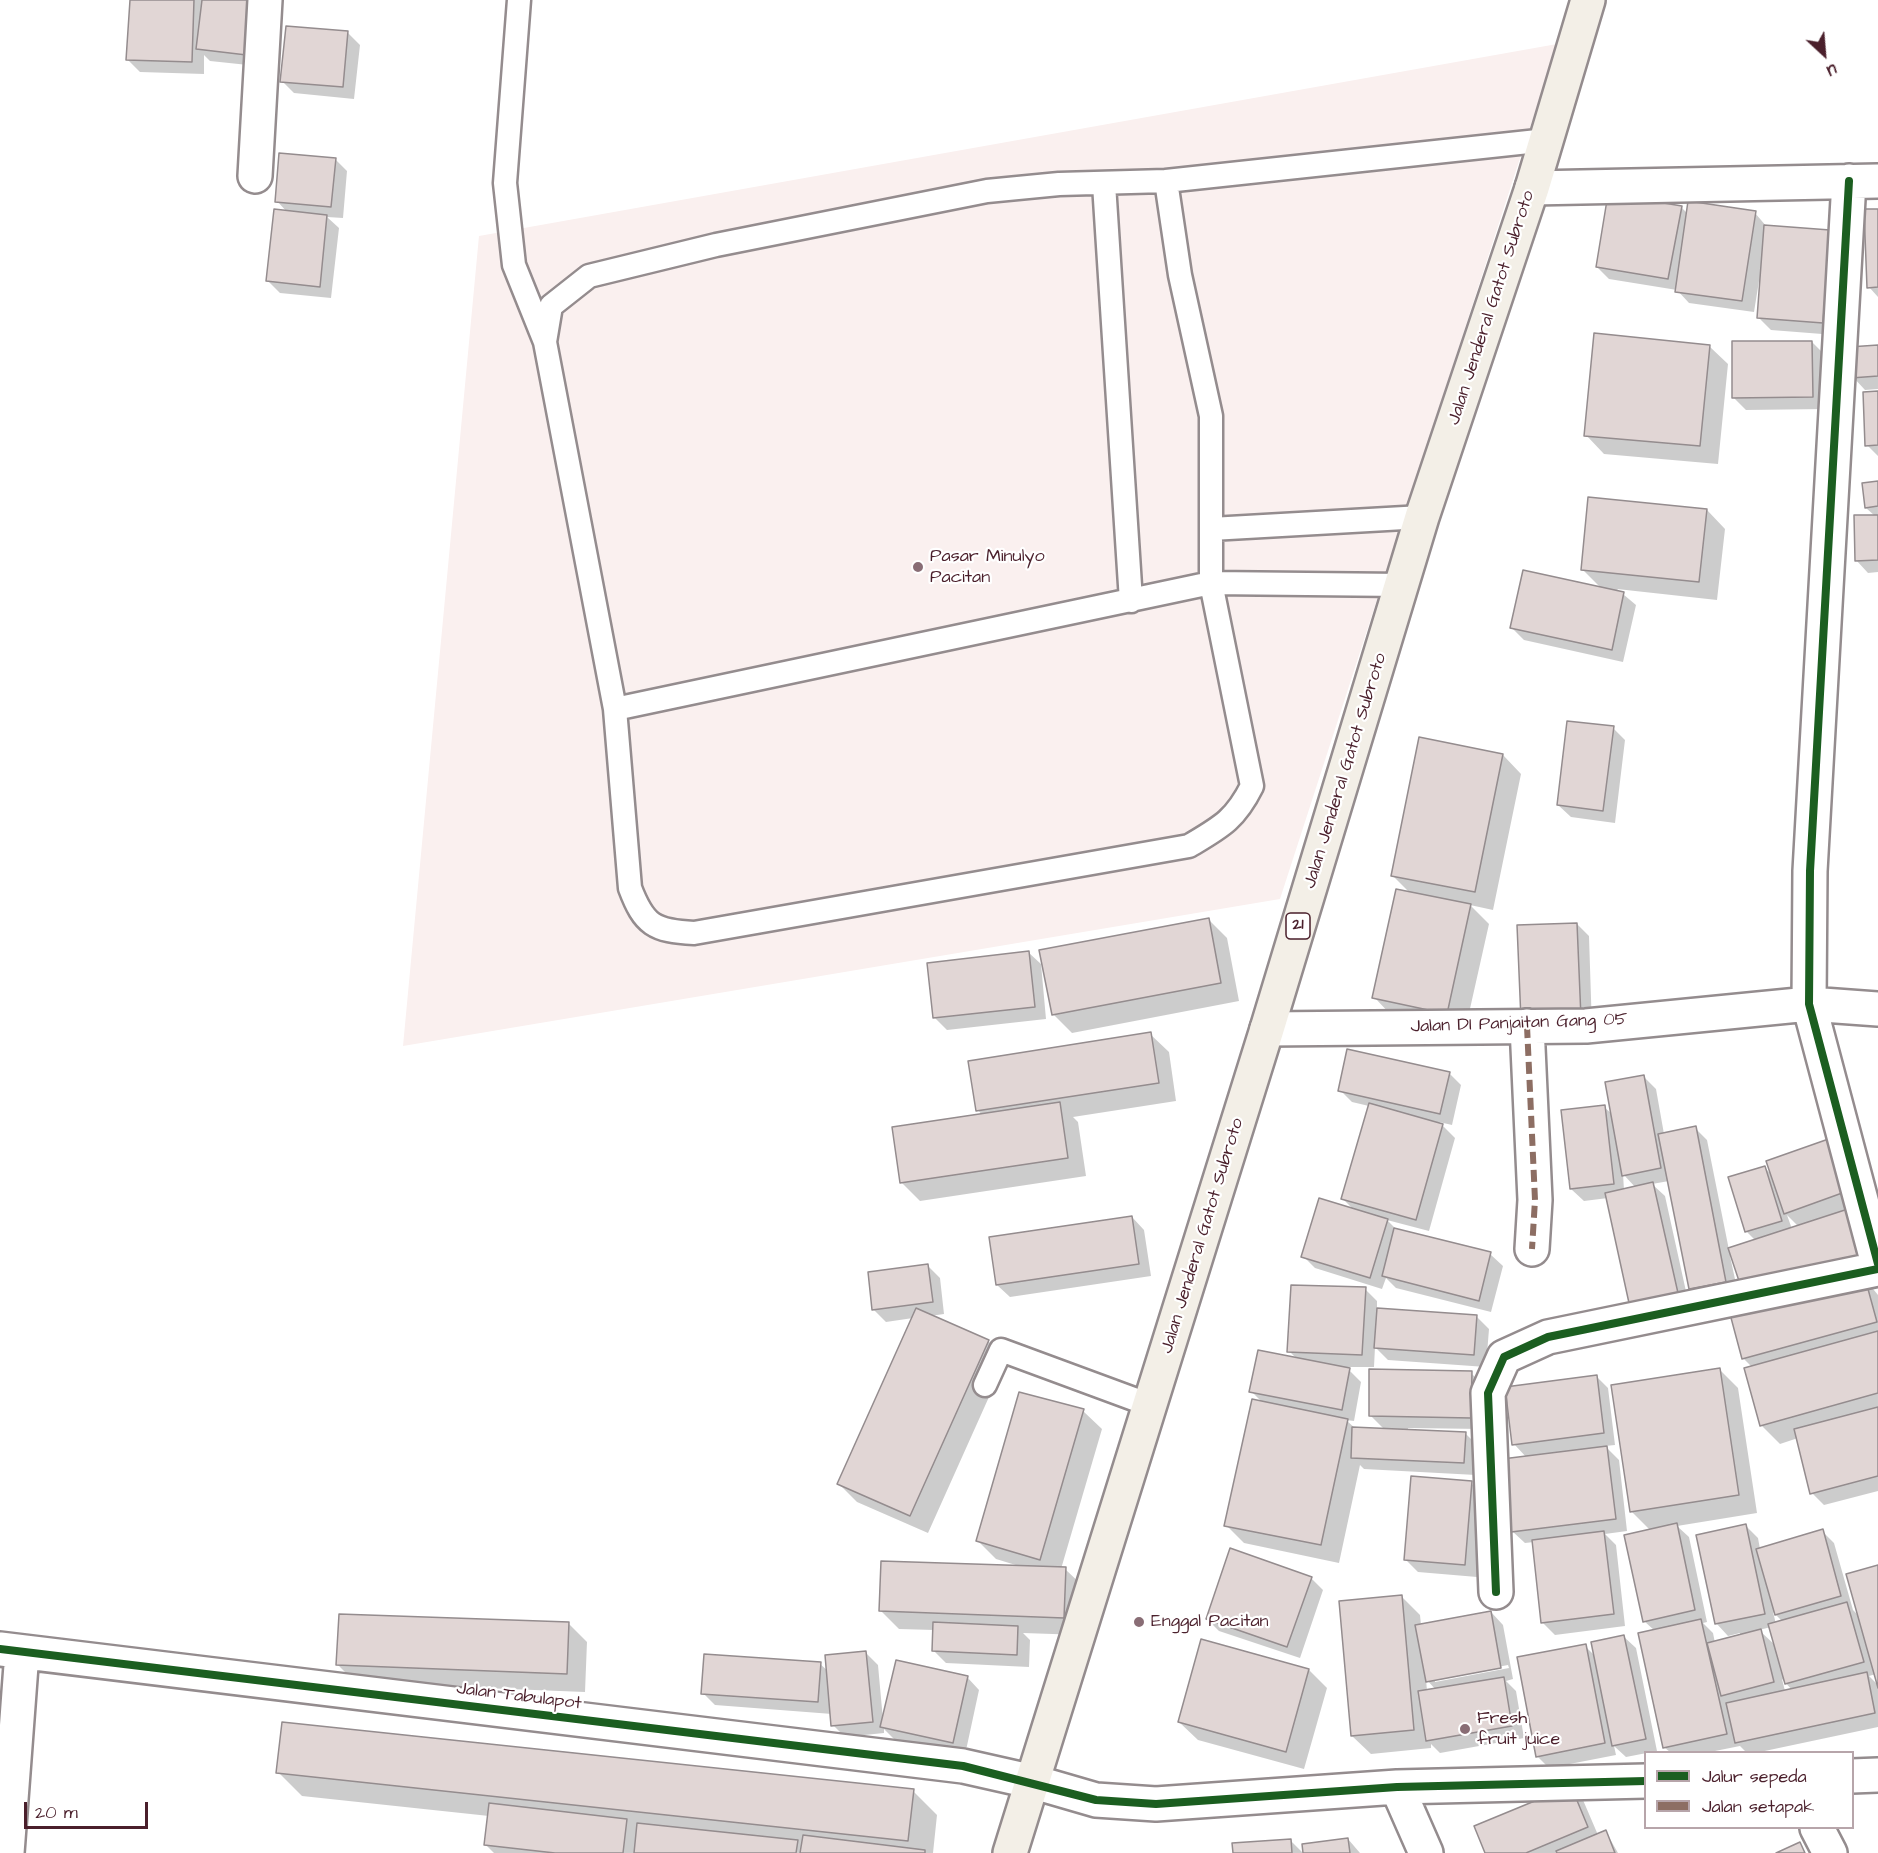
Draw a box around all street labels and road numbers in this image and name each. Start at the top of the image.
street label: Jalan Jenderal Gatot Subroto [1444,188,1540,428]
street label: Jalan Jenderal Gatot Subroto [1300,651,1392,891]
road number: 21 [1286,913,1310,939]
street label: Jalan DI Panjaitan Gang 05 [1410,1009,1628,1039]
street label: Jalan Jenderal Gatot Subroto [1157,1116,1249,1356]
street label: Jalan Tabulapot [455,1679,583,1715]

